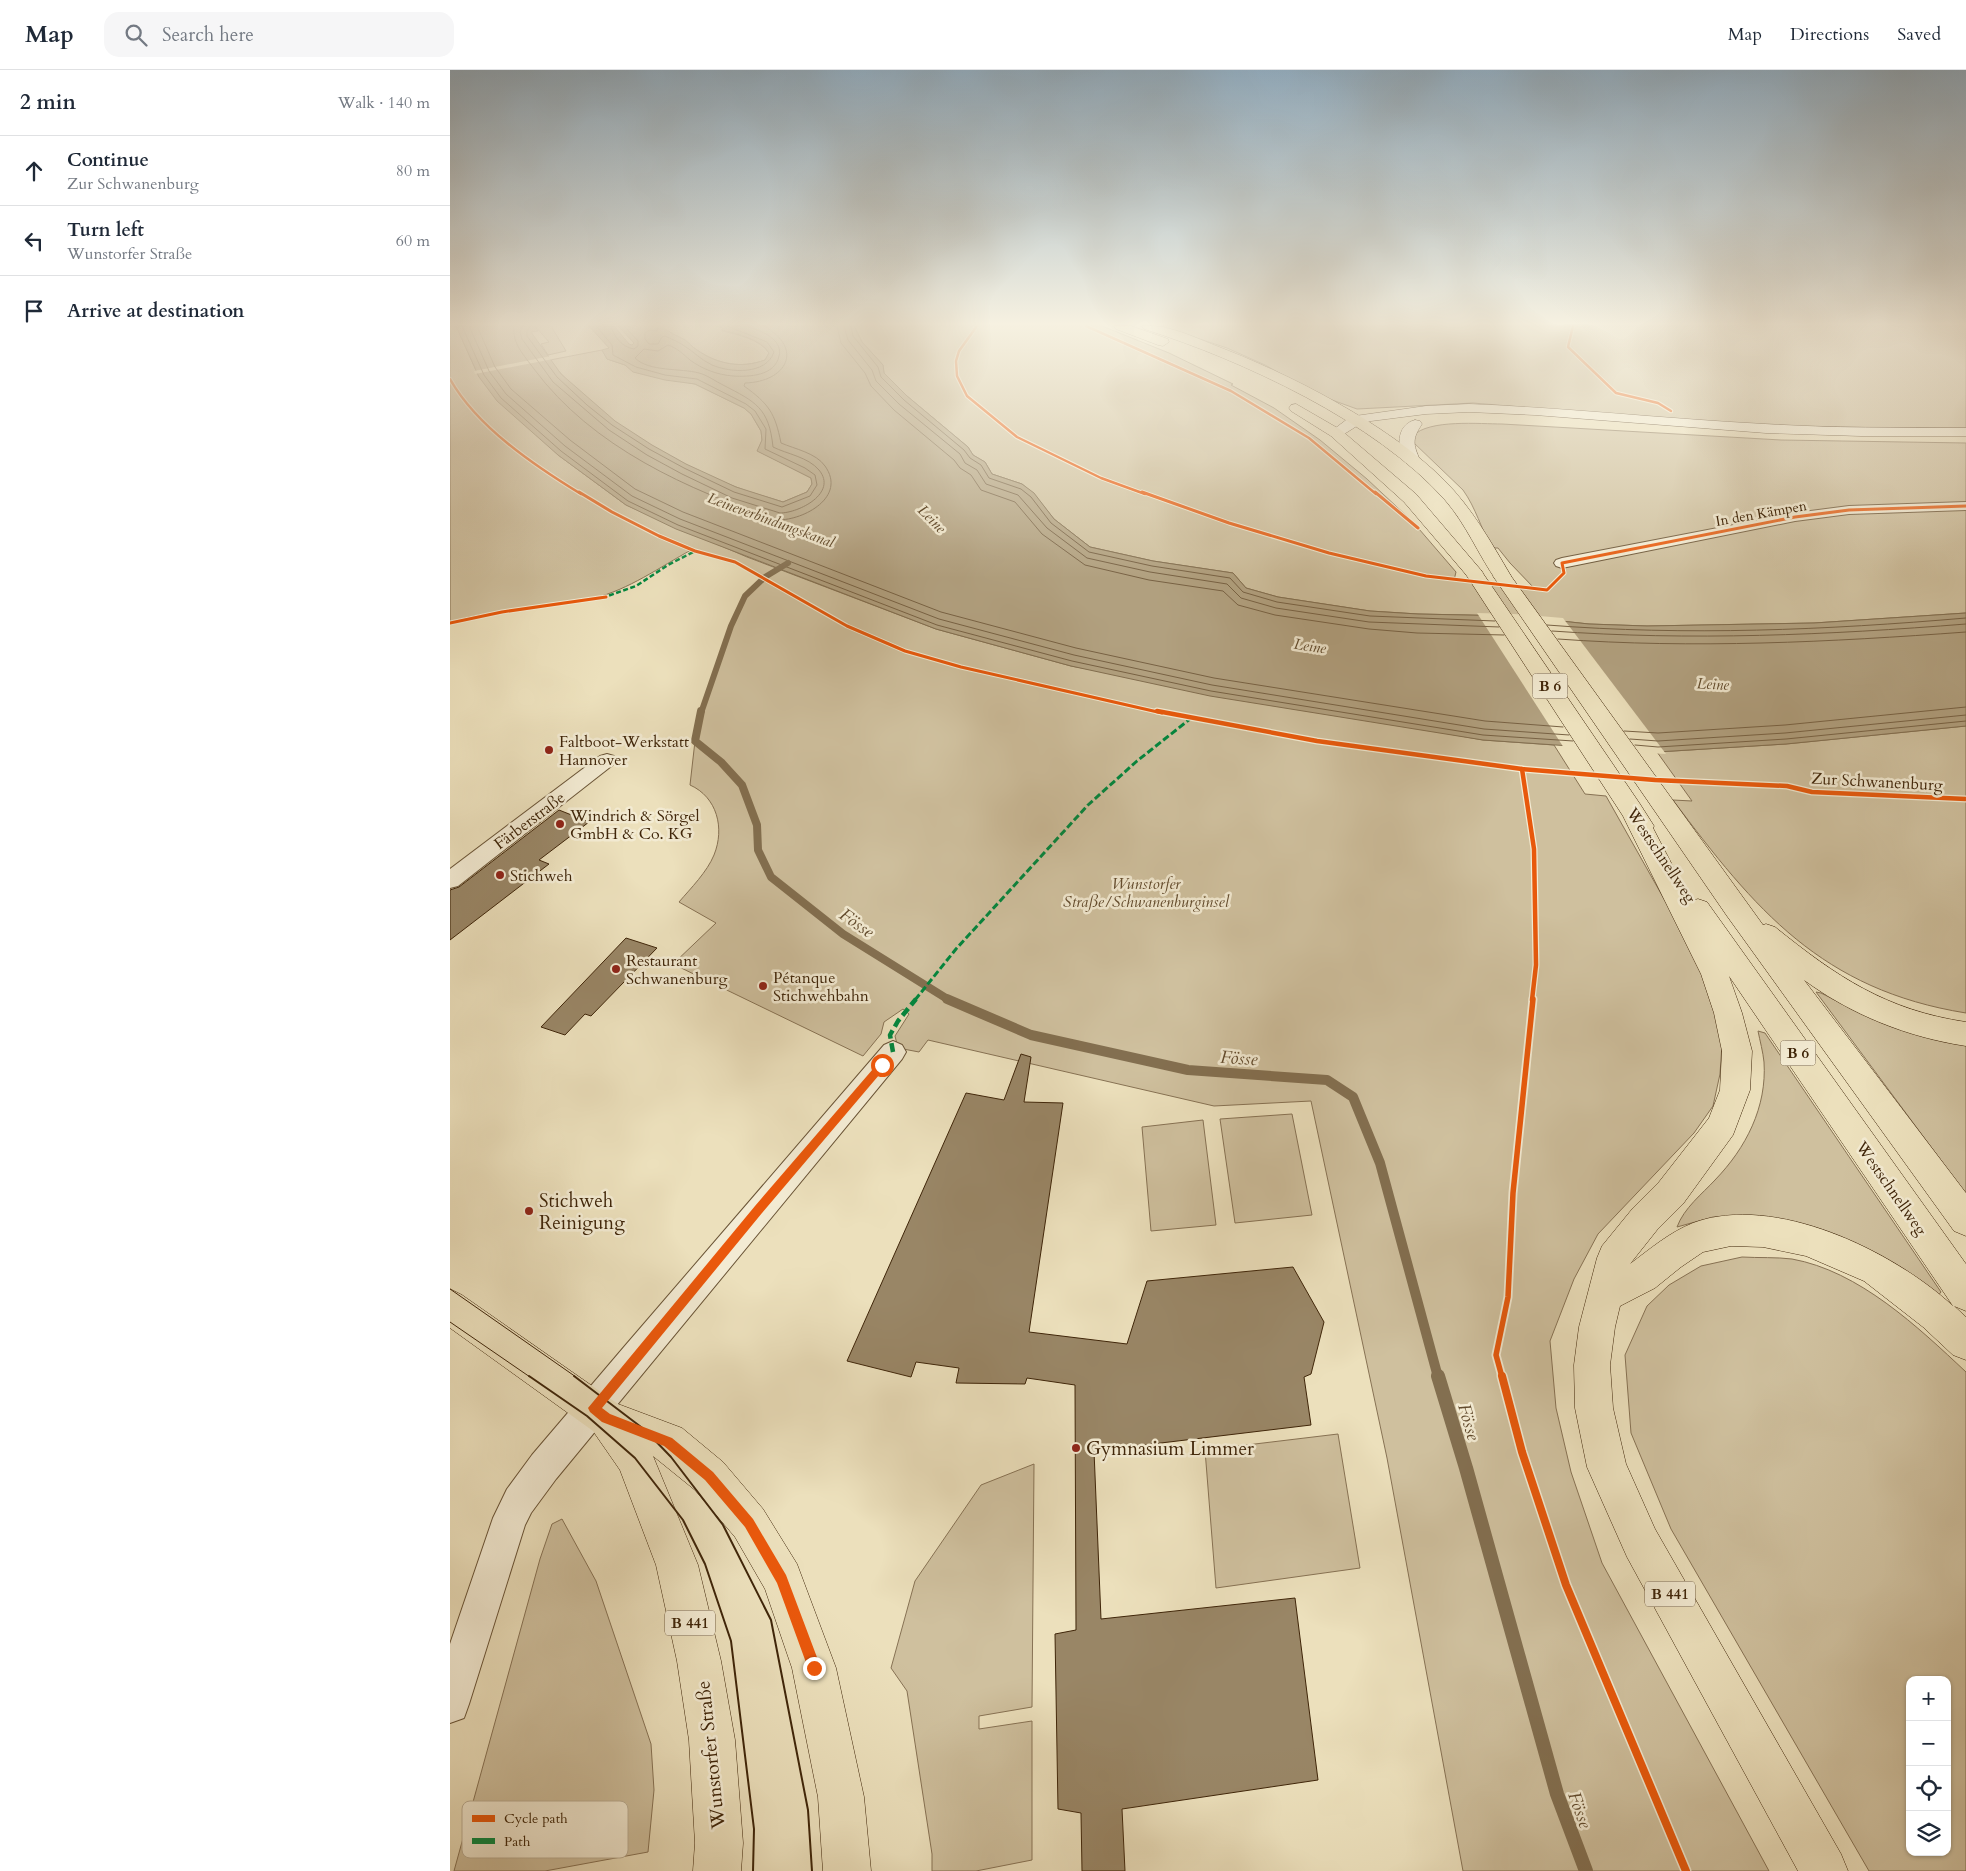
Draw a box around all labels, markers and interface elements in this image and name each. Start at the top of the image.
search box [104,12,454,57]
text: Map [25,18,74,51]
icon: search [122,21,150,49]
text: Search here [162,22,254,48]
text: Map [1728,22,1762,47]
text: Directions [1790,22,1869,47]
text: Saved [1897,22,1941,47]
text: 2 min [20,88,76,117]
text: Walk · 140 m [338,92,430,114]
text: Continue [67,147,149,173]
icon: ahead [20,157,48,185]
text: 80 m [396,160,430,182]
text: Zur Schwanenburg [67,173,199,195]
text: Turn left [67,217,144,243]
icon: left [20,227,48,255]
text: 60 m [396,230,430,252]
text: Wunstorfer Straße [67,243,192,265]
icon: arrive [20,297,48,325]
text: Arrive at destination [67,298,244,324]
water label: Leineverbindungskanal [705,488,838,553]
street label: In den Kämpen [1714,496,1808,531]
water label: Leine [913,500,951,538]
water label: Leine [1292,634,1328,658]
water label: Leine [1696,673,1730,695]
road number: B 6 [1532,674,1568,698]
place label: Faltboot-Werkstatt Hannover [559,731,689,771]
marker: Faltboot-Werkstatt Hannover [543,744,555,756]
street label: Zur Schwanenburg [1811,768,1943,796]
street label: Färberstraße [490,787,570,855]
street label: Westschnellweg [1621,803,1701,907]
place label: Windrich & Sörgel GmbH & Co. KG [569,805,699,845]
marker: Windrich & Sörgel GmbH & Co. KG [554,818,566,830]
place label: Stichweh [510,865,573,887]
marker: Stichweh [494,869,506,881]
park label: Wunstorfer Straße/Schwanenburginsel [1063,873,1230,913]
water label: Fösse [834,903,880,945]
place label: Restaurant Schwanenburg [626,950,727,990]
marker: Restaurant Schwanenburg [610,963,622,975]
place label: Pétanque Stichwehbahn [773,967,869,1007]
marker: Pétanque Stichwehbahn [757,980,769,992]
road number: B 6 [1780,1040,1816,1066]
water label: Fösse [1220,1045,1259,1072]
route start [871,1054,894,1077]
street label: Westschnellweg [1850,1136,1932,1240]
place label: Stichweh Reinigung [539,1188,625,1236]
marker: Stichweh Reinigung [523,1205,535,1217]
water label: Fösse [1451,1401,1486,1444]
place label: Gymnasium Limmer [1086,1436,1254,1462]
marker: Gymnasium Limmer [1070,1442,1082,1454]
road number: B 441 [1645,1582,1695,1606]
road number: B 441 [665,1610,715,1636]
route end [803,1657,826,1680]
map controls [1906,1676,1951,1856]
button: + [1906,1676,1951,1721]
street label: Wunstorfer Straße [690,1680,732,1831]
button: − [1906,1721,1951,1766]
button: locate [1906,1766,1951,1811]
water label: Fösse [1561,1788,1598,1833]
legend [462,1801,628,1858]
text: Cycle path [504,1809,568,1828]
button: layers [1906,1811,1951,1856]
text: Path [504,1832,531,1851]

